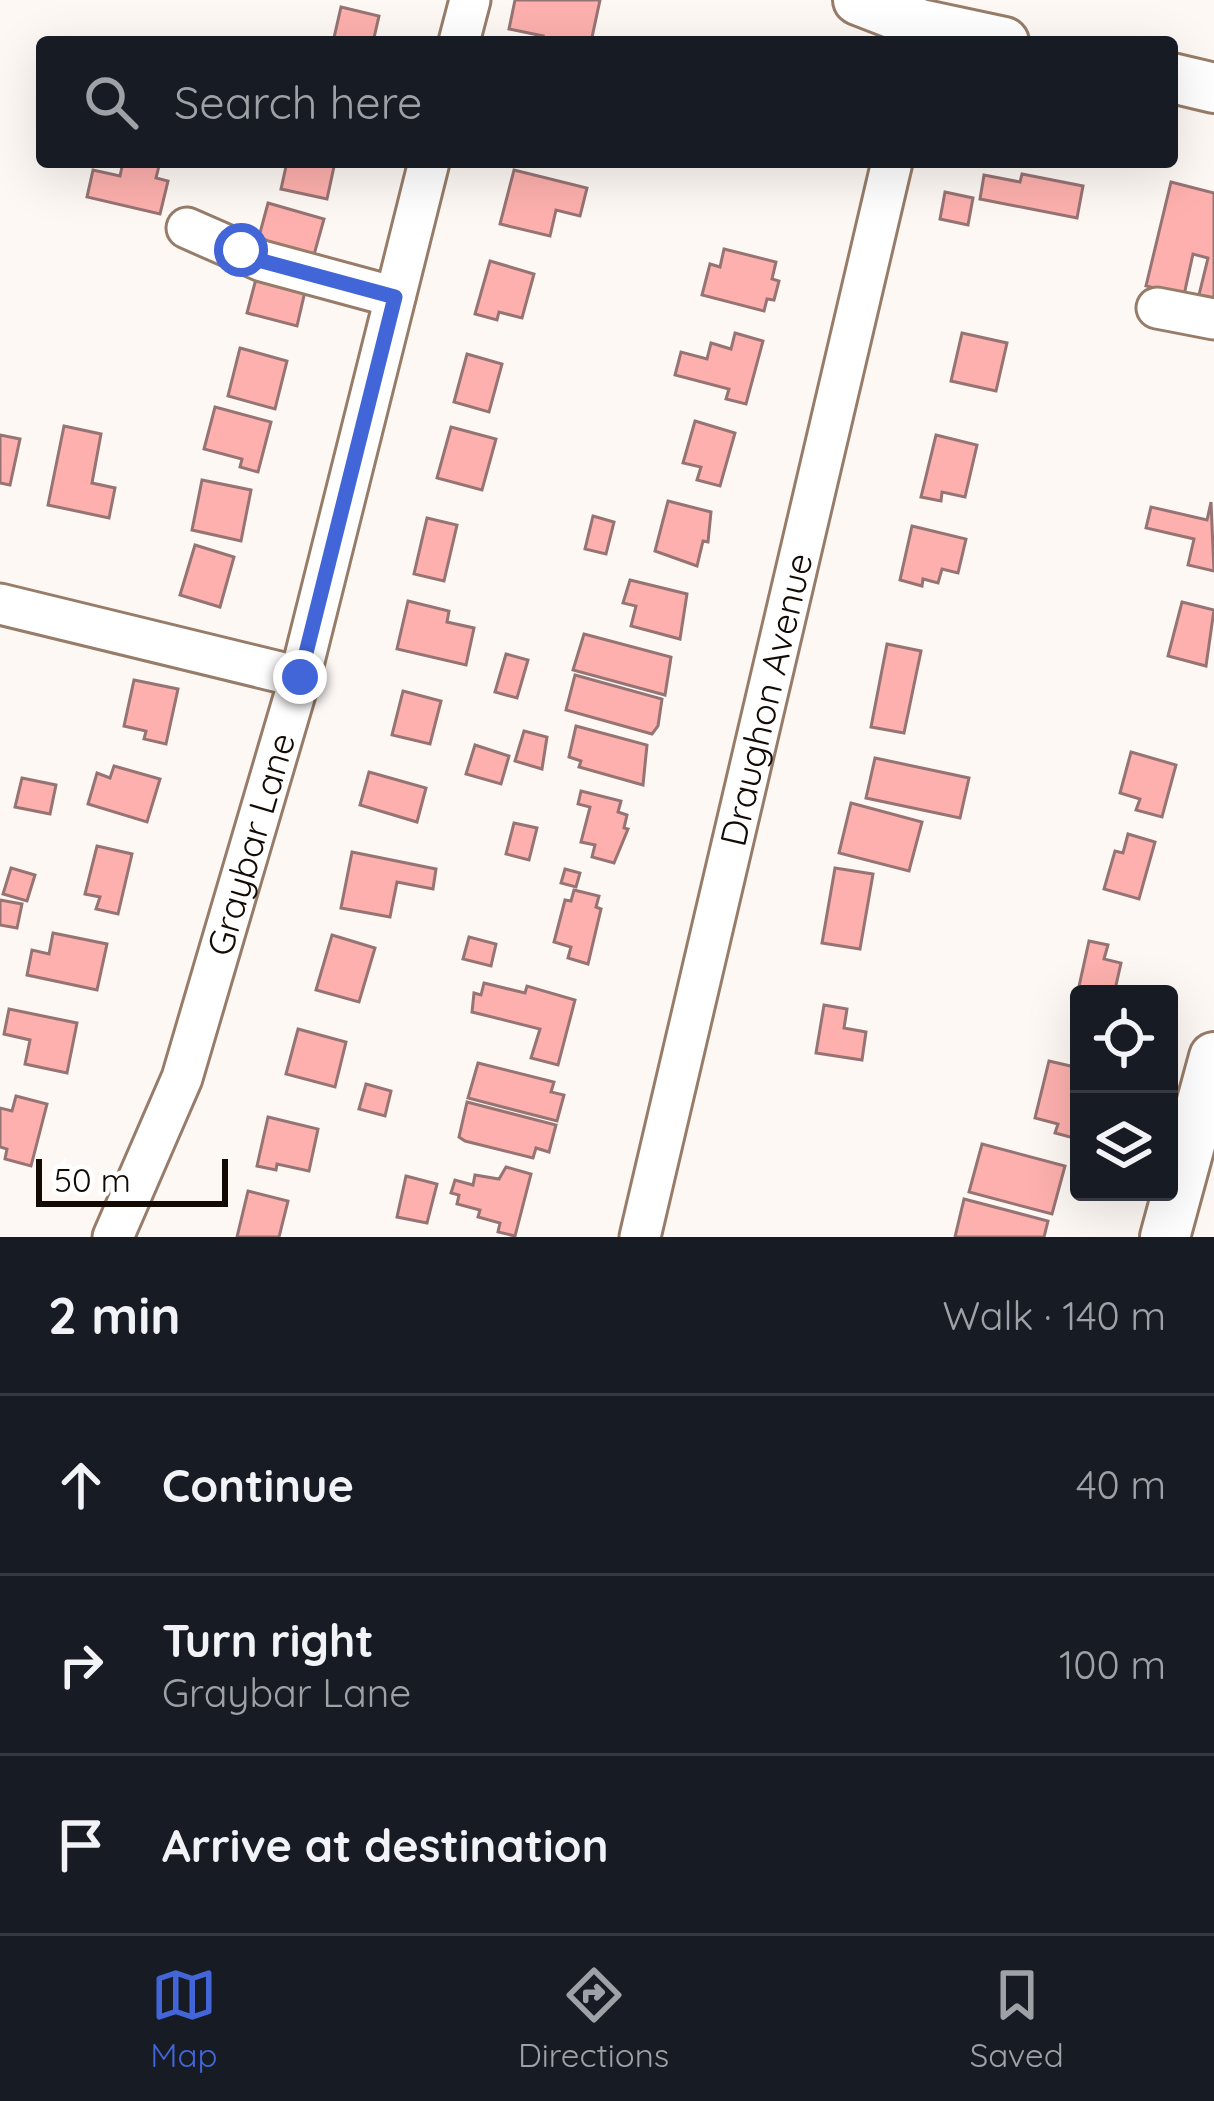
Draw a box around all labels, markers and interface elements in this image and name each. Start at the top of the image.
search box [36,36,1178,168]
icon: search [78,69,144,135]
text: Search here [174,74,422,130]
route start [214,223,268,277]
street label: Draughon Avenue [709,549,822,850]
route end [273,650,327,704]
street label: Graybar Lane [196,727,304,961]
map controls [1070,985,1178,1201]
button: locate [1070,985,1178,1093]
button: layers [1070,1093,1178,1201]
scale bar [36,1153,228,1206]
text: 50 m [54,1159,131,1200]
text: 2 min [48,1283,181,1347]
text: Walk · 140 m [942,1291,1166,1340]
icon: ahead [48,1452,114,1518]
text: Continue [162,1457,354,1513]
text: 40 m [1076,1460,1166,1509]
text: Turn right [162,1612,374,1668]
icon: right [48,1632,114,1698]
text: 100 m [1059,1640,1166,1689]
text: Graybar Lane [162,1668,411,1717]
icon: arrive [48,1812,114,1878]
text: Arrive at destination [162,1817,608,1873]
tab: Map [150,1962,218,2075]
tab: Directions [518,1962,669,2075]
tab: Saved [970,1962,1064,2075]

